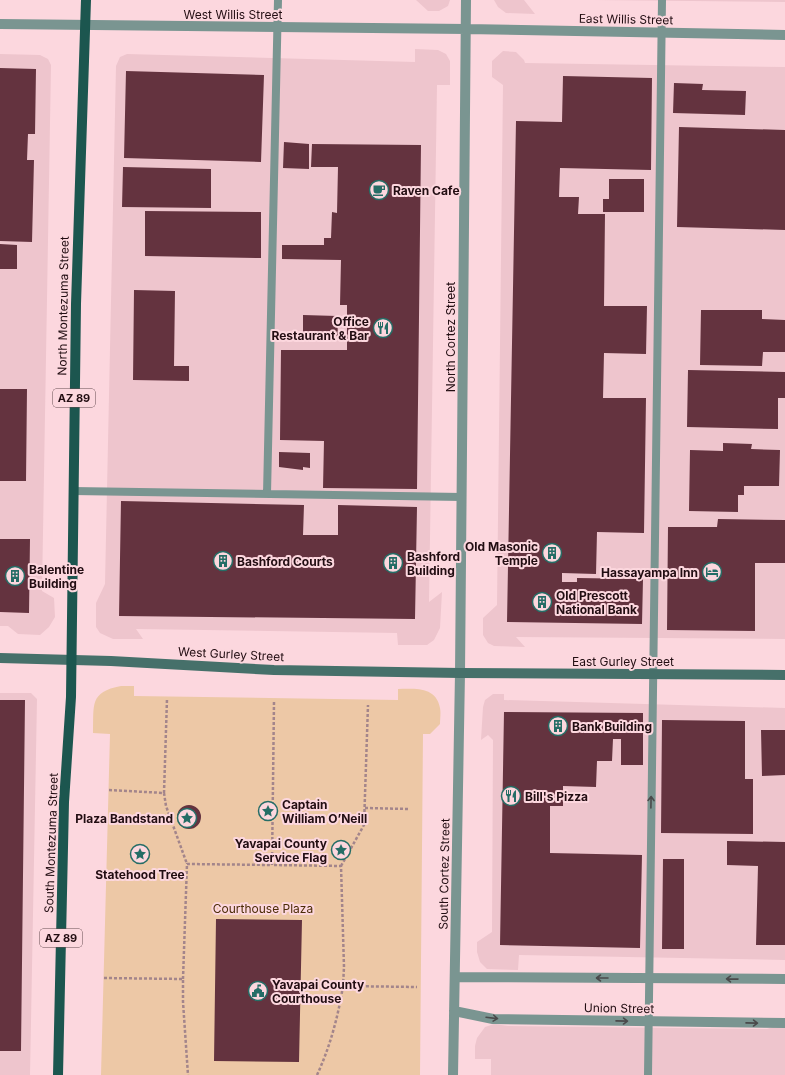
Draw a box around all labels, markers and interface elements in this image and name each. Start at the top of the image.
street label: West Willis Street [184,7,283,22]
street label: East Willis Street [579,11,673,27]
cafe icon: Raven Cafe [368,179,390,201]
place label: Raven Cafe [393,183,460,198]
street label: North Montezuma Street [54,236,72,376]
street label: North Cortez Street [443,282,458,392]
place label: Office Restaurant & Bar [271,314,369,343]
restaurant icon: Office Restaurant & Bar [372,317,394,339]
road number: AZ 89 [53,389,95,407]
place label: Old Masonic Temple [465,539,538,568]
building icon: Old Masonic Temple [541,542,563,564]
place label: Bashford Building [407,549,460,578]
building icon: Bashford Courts [212,550,234,572]
building icon: Bashford Building [382,552,404,574]
place label: Bashford Courts [237,554,333,569]
hotel icon: Hassayampa Inn [701,561,723,583]
place label: Balentine Building [29,562,84,591]
building icon: Balentine Building [4,565,26,587]
place label: Hassayampa Inn [601,565,698,580]
place label: Old Prescott National Bank [556,588,637,617]
building icon: Old Prescott National Bank [531,591,553,613]
street label: West Gurley Street [178,644,285,664]
street label: East Gurley Street [572,654,674,669]
building icon: Bank Building [547,715,569,737]
place label: Bank Building [572,719,652,734]
street label: South Montezuma Street [41,773,61,913]
restaurant icon: Bill's Pizza [500,785,522,807]
place label: Bill's Pizza [525,789,588,804]
one-way arrow [647,796,655,809]
place label: Captain William O’Neill [282,797,367,826]
place icon: Captain William O’Neill [257,800,279,822]
place icon: Plaza Bandstand [176,807,198,829]
place label: Plaza Bandstand [75,811,173,826]
street label: South Cortez Street [436,818,452,930]
place label: Yavapai County Service Flag [235,836,328,865]
place icon: Yavapai County Service Flag [330,839,352,861]
place icon: Statehood Tree [129,843,151,865]
place label: Statehood Tree [95,867,185,882]
park label: Courthouse Plaza [213,901,313,916]
road number: AZ 89 [40,929,82,947]
one-way arrow [596,974,609,982]
one-way arrow [726,975,739,983]
place label: Yavapai County Courthouse [272,977,365,1006]
public building icon: Yavapai County Courthouse [247,980,269,1002]
street label: Union Street [584,1000,654,1016]
one-way arrow [485,1014,498,1022]
one-way arrow [615,1017,628,1025]
one-way arrow [745,1019,758,1027]

